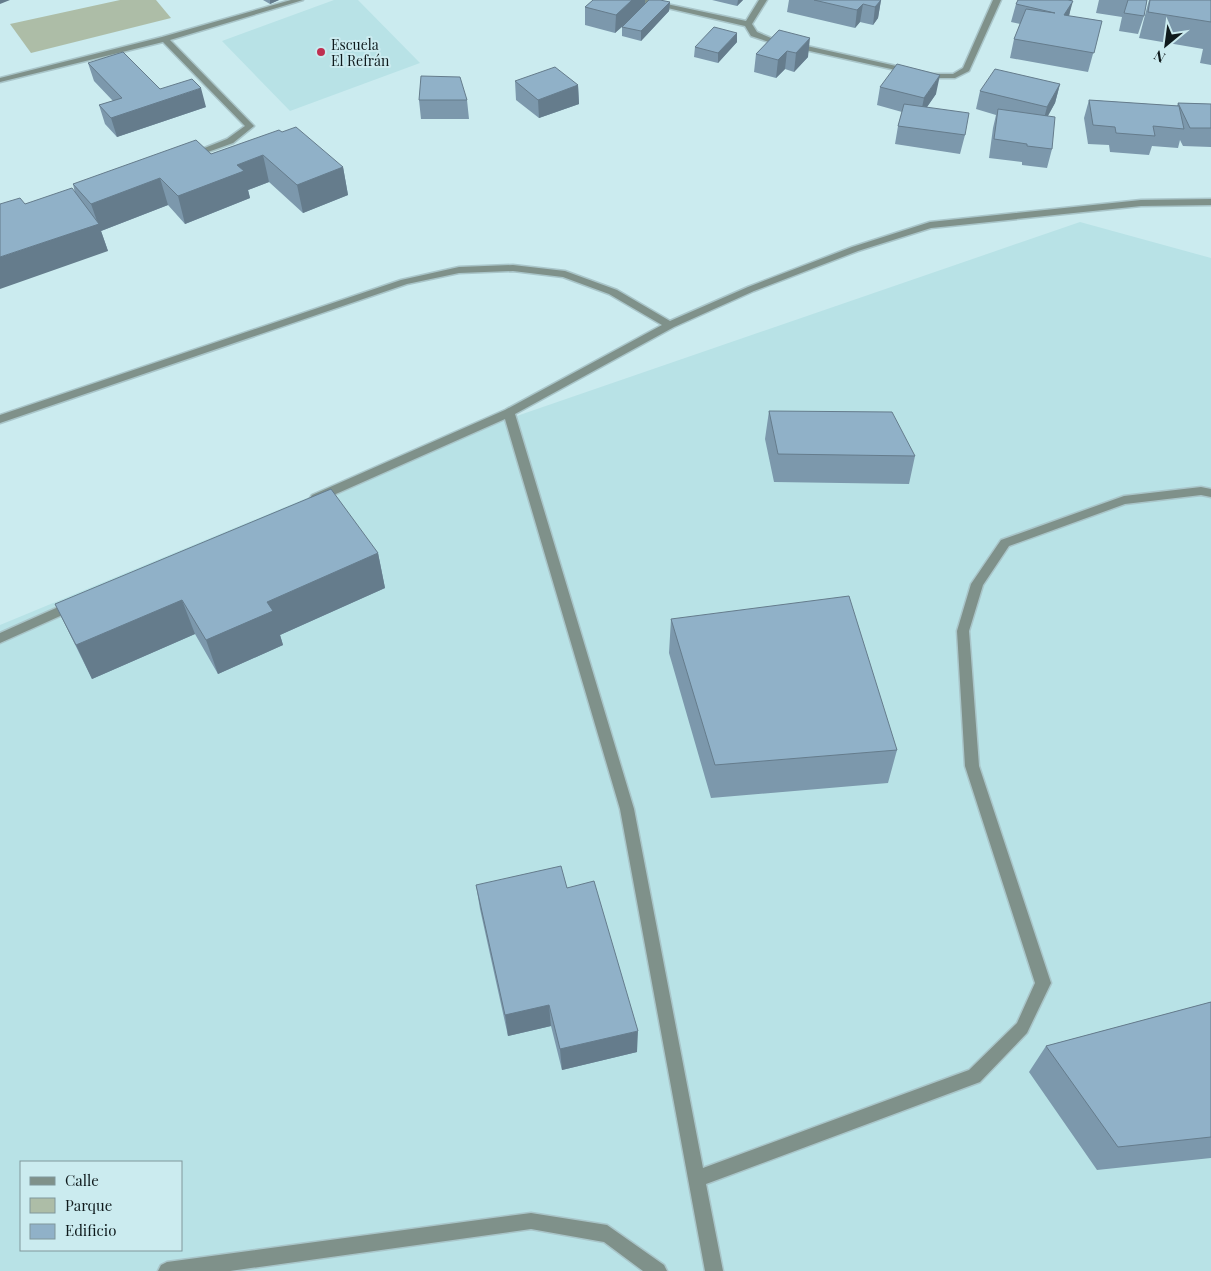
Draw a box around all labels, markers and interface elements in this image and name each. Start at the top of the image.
north arrow [1141,20,1191,70]
place label: Escuela El Refrán [331,35,390,70]
marker: Escuela El Refrán [315,46,327,58]
text: N [1150,46,1168,68]
legend [20,1161,182,1251]
text: Calle [65,1170,99,1190]
text: Parque [65,1195,112,1215]
text: Edificio [65,1220,116,1240]

